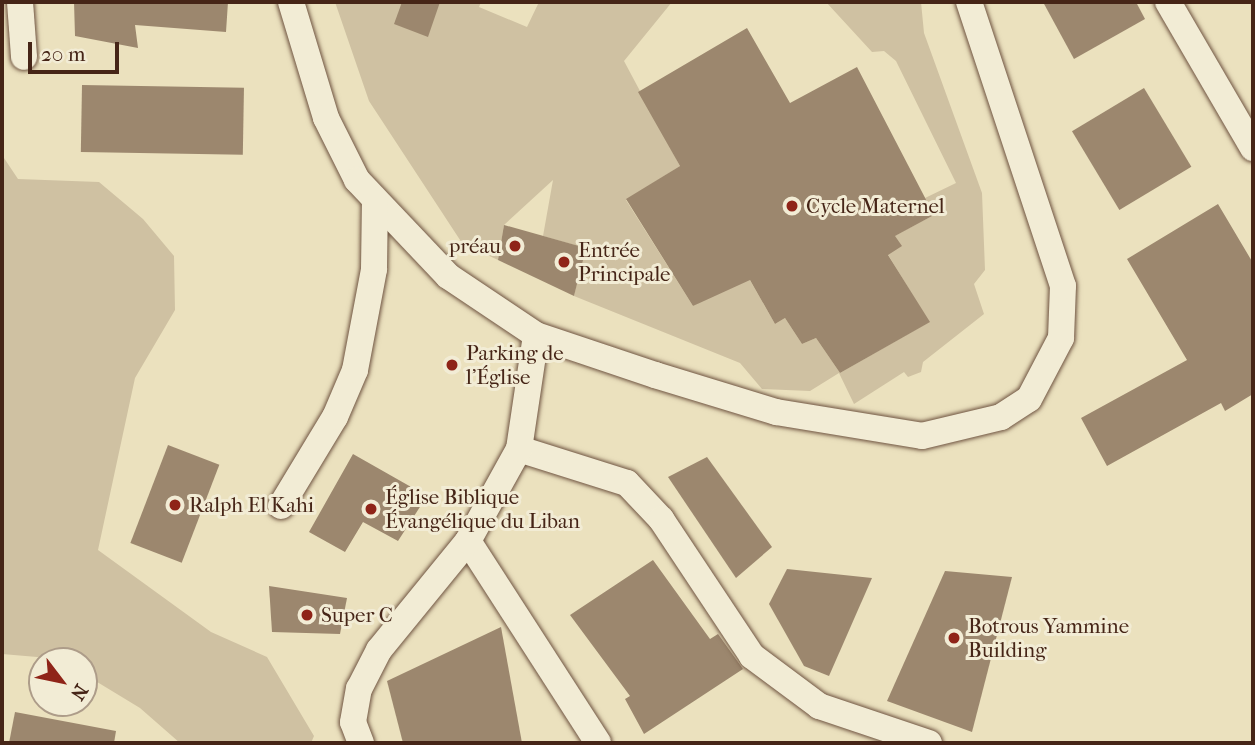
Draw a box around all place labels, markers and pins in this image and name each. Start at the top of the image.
place label: Cycle Maternel [806,193,945,219]
marker: Cycle Maternel [784,198,800,214]
place label: préau [449,233,501,259]
place label: Entrée Principale [578,237,670,287]
marker: préau [507,238,523,254]
marker: Entrée Principale [556,254,572,270]
place label: Parking de l'Église [466,340,564,390]
marker: Parking de l'Église [444,357,460,373]
place label: Église Biblique Évangélique du Liban [385,484,580,534]
place label: Ralph El Kahi [189,492,314,518]
marker: Ralph El Kahi [167,497,183,513]
marker: Église Biblique Évangélique du Liban [363,501,379,517]
place label: Super C [321,602,393,628]
marker: Super C [299,607,315,623]
place label: Botrous Yammine Building [968,613,1129,663]
marker: Botrous Yammine Building [946,630,962,646]

